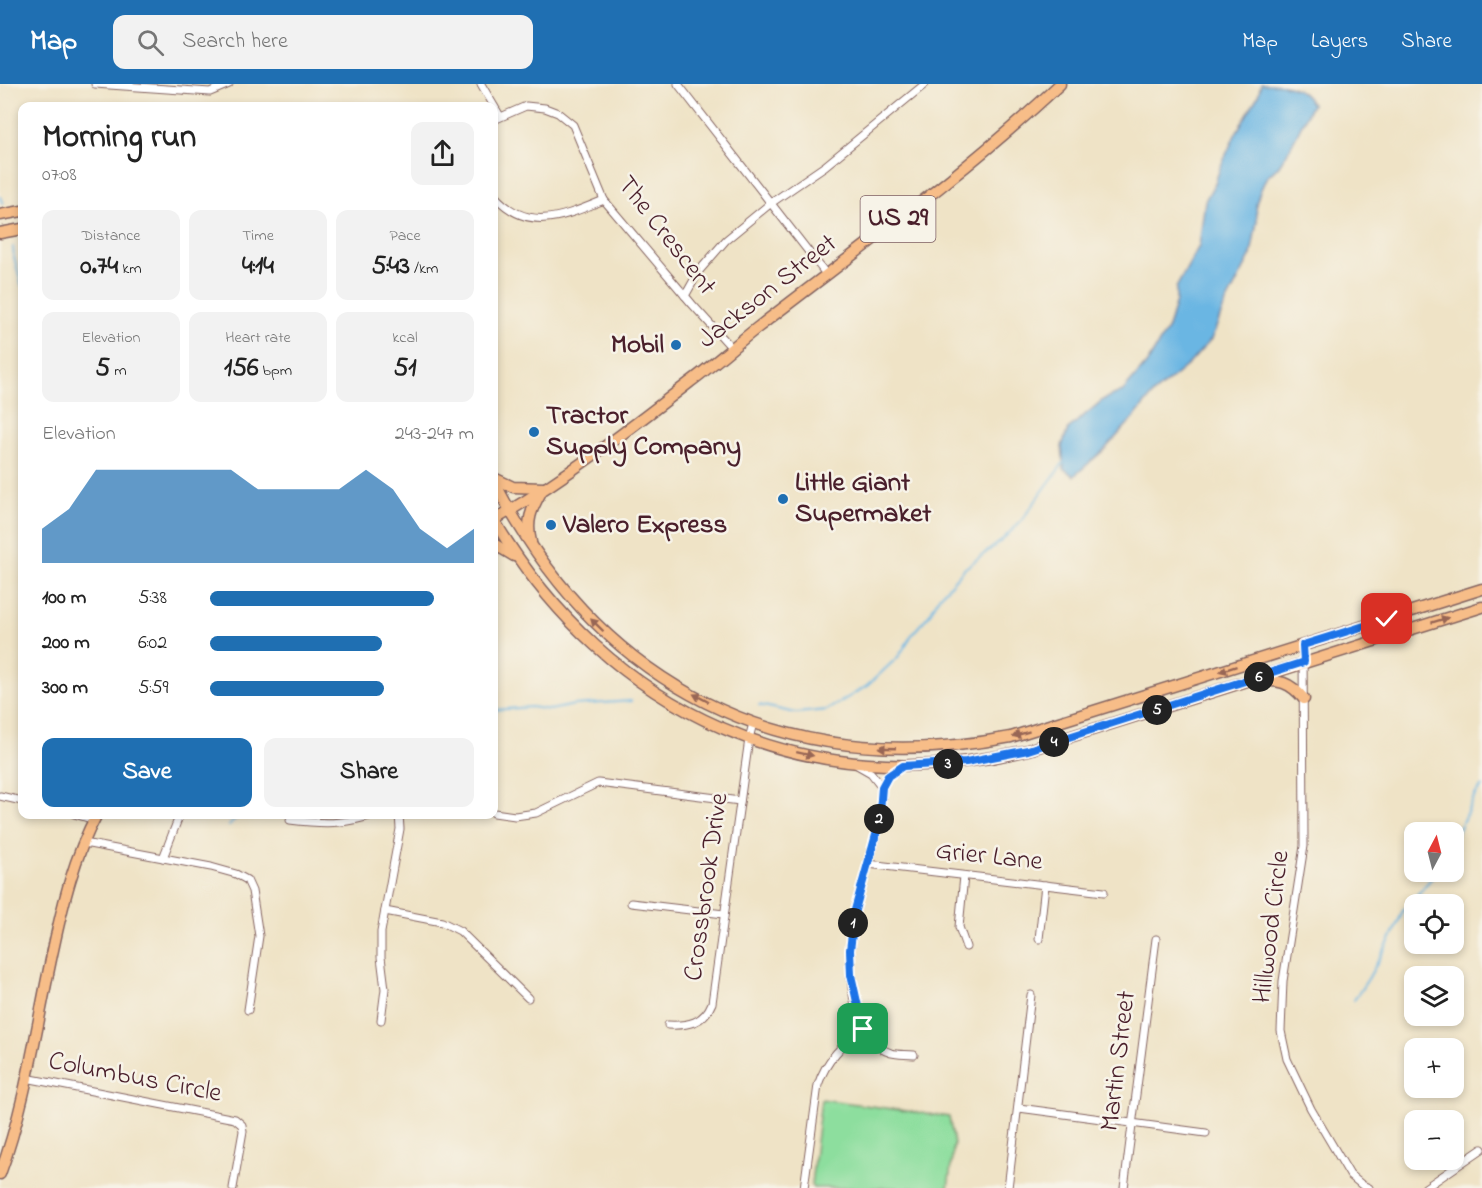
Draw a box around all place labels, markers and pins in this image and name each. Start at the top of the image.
place label: Mobil [611,326,664,365]
marker: Mobil [669,338,683,352]
place label: Tractor Supply Company [546,397,741,467]
marker: Tractor Supply Company [527,425,541,439]
place label: Little Giant Supermaket [795,464,932,534]
marker: Little Giant Supermaket [776,492,790,506]
place label: Valero Express [562,506,727,545]
marker: Valero Express [544,518,558,532]
pin [1361,593,1412,644]
pin: 6 [1244,662,1274,692]
pin: 5 [1142,695,1172,725]
pin: 4 [1039,727,1069,757]
pin: 3 [933,749,963,779]
pin: 2 [864,804,894,834]
pin: 1 [838,908,868,938]
pin [837,1003,888,1054]

